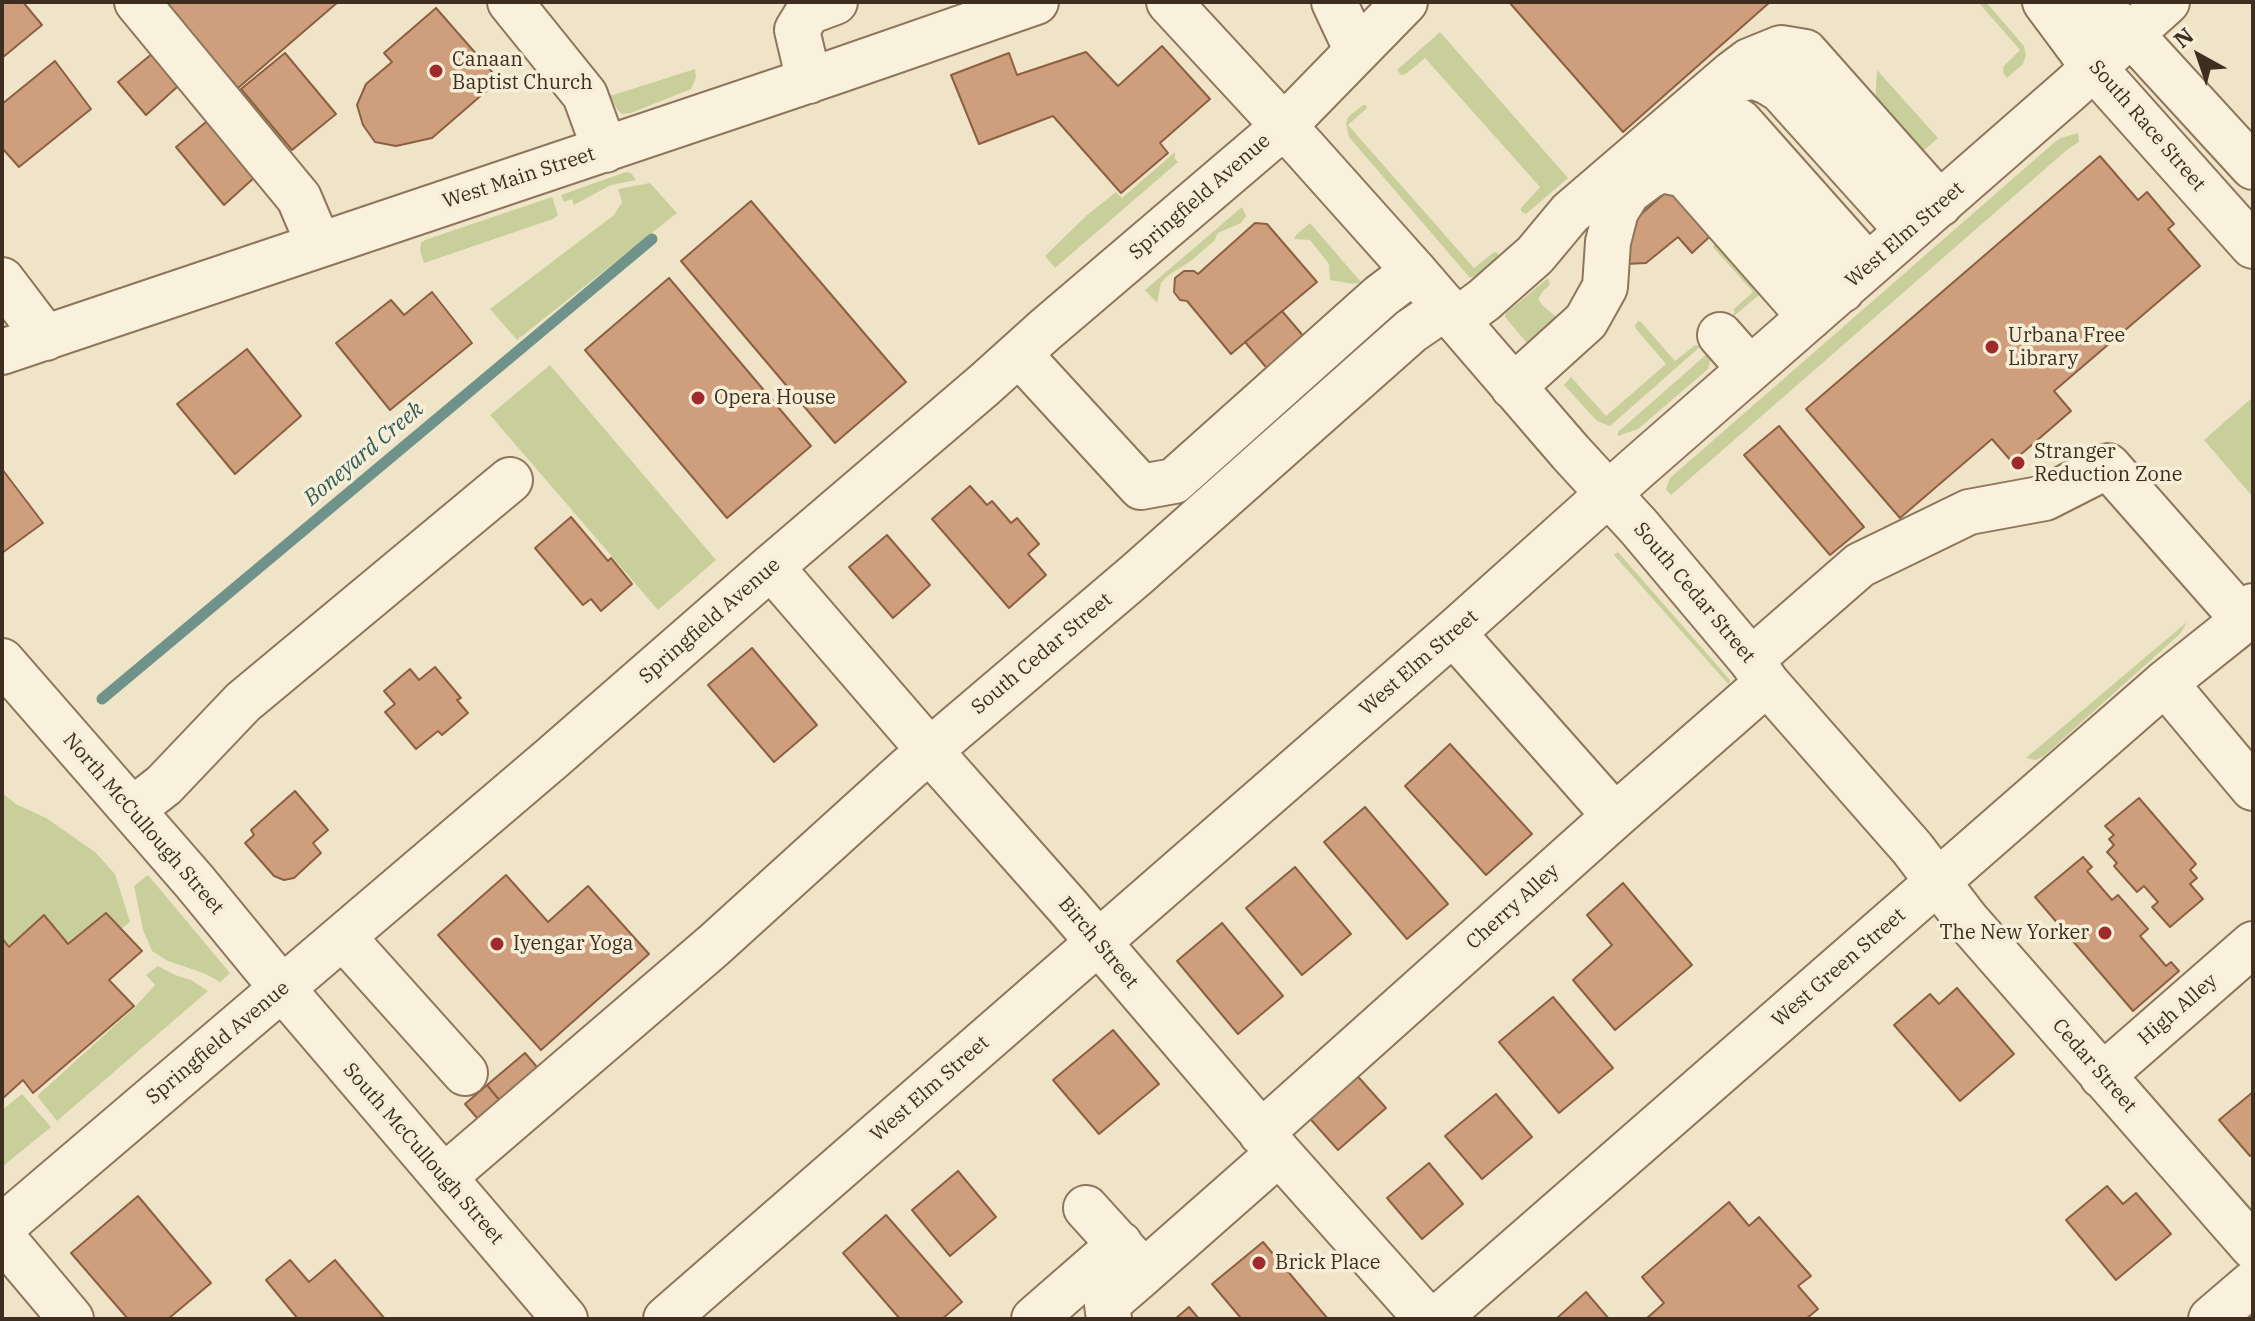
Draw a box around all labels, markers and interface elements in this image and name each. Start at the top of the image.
north arrow [2159,16,2239,96]
text: N [2167,21,2199,54]
place label: Canaan Baptist Church [452,48,593,95]
street label: South Race Street [2084,56,2210,196]
marker: Canaan Baptist Church [427,62,445,80]
street label: Springfield Avenue [1124,129,1276,265]
street label: West Main Street [440,142,598,214]
street label: West Elm Street [1841,177,1969,293]
place label: Urbana Free Library [2008,324,2125,371]
marker: Urbana Free Library [1983,338,2001,356]
place label: Opera House [714,386,836,410]
marker: Opera House [689,389,707,407]
water label: Boneyard Creek [299,396,429,512]
place label: Stranger Reduction Zone [2034,440,2182,487]
marker: Stranger Reduction Zone [2009,454,2027,472]
street label: South Cedar Street [1628,518,1760,668]
street label: Springfield Avenue [634,553,786,689]
street label: South Cedar Street [967,588,1117,720]
street label: West Elm Street [1355,605,1483,721]
street label: North McCullough Street [58,728,228,920]
street label: Cherry Alley [1462,859,1564,955]
street label: Birch Street [1053,892,1143,994]
street label: West Green Street [1767,904,1911,1032]
place label: The New Yorker [1939,921,2089,945]
marker: The New Yorker [2096,924,2114,942]
place label: Iyengar Yoga [513,932,633,956]
marker: Iyengar Yoga [488,935,506,953]
street label: High Alley [2134,969,2222,1051]
street label: Springfield Avenue [142,976,294,1110]
street label: Cedar Street [2047,1014,2141,1118]
street label: West Elm Street [866,1031,994,1147]
street label: South McCullough Street [338,1058,508,1250]
place label: Brick Place [1275,1251,1380,1275]
marker: Brick Place [1250,1254,1268,1272]

